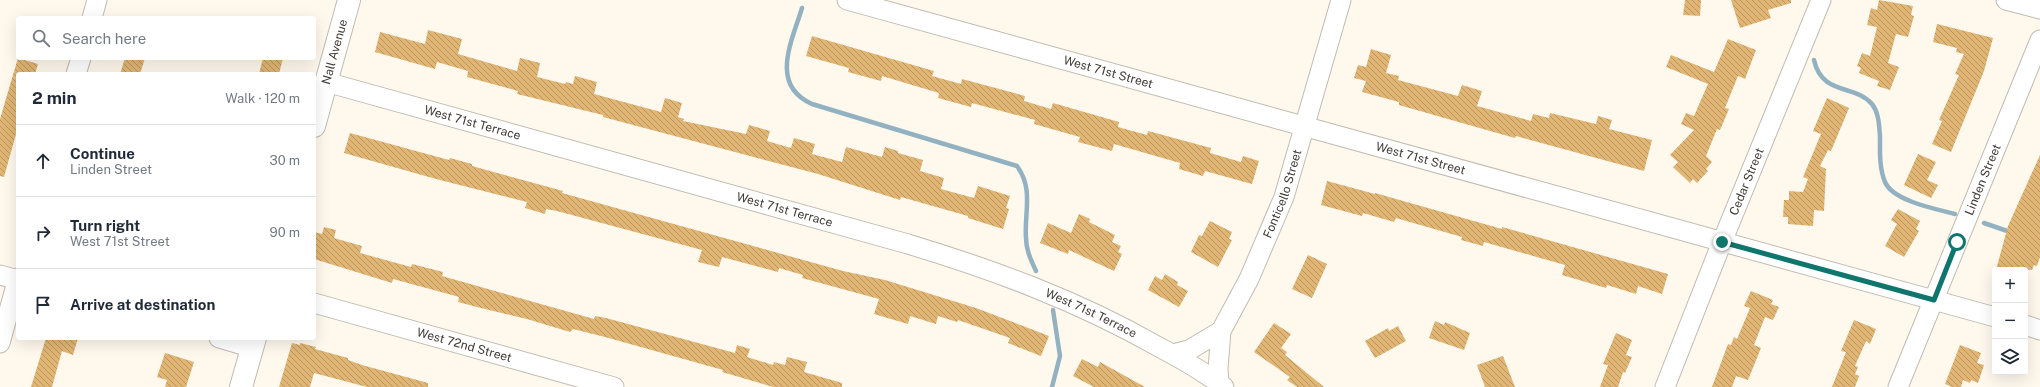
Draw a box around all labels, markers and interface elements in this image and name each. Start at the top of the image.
search box [16,16,316,60]
street label: Nall Avenue [319,17,350,86]
icon: search [30,27,52,49]
text: Search here [62,30,146,47]
street label: West 71st Street [1062,53,1155,91]
text: 2 min [32,88,77,108]
text: Walk · 120 m [225,91,300,106]
street label: West 71st Terrace [423,103,522,143]
street label: West 71st Street [1374,139,1467,177]
street label: Linden Street [1962,142,2004,217]
text: Continue [70,145,135,162]
street label: Cedar Street [1727,146,1767,217]
street label: Fonticello Street [1260,148,1304,240]
icon: ahead [32,150,54,172]
text: 30 m [270,153,300,168]
text: Linden Street [70,162,152,177]
street label: West 71st Terrace [735,190,834,230]
text: Turn right [70,217,140,234]
icon: right [32,222,54,244]
text: 90 m [270,225,300,240]
route end [1713,233,1731,251]
route start [1948,233,1966,251]
text: West 71st Street [70,234,170,249]
map controls [1992,267,2028,375]
button: + [1992,267,2028,303]
street label: West 71st Terrace [1043,286,1139,341]
icon: arrive [32,294,54,316]
text: Arrive at destination [70,296,215,313]
button: − [1992,303,2028,339]
street label: West 72nd Street [415,325,514,365]
button: layers [1992,339,2028,375]

